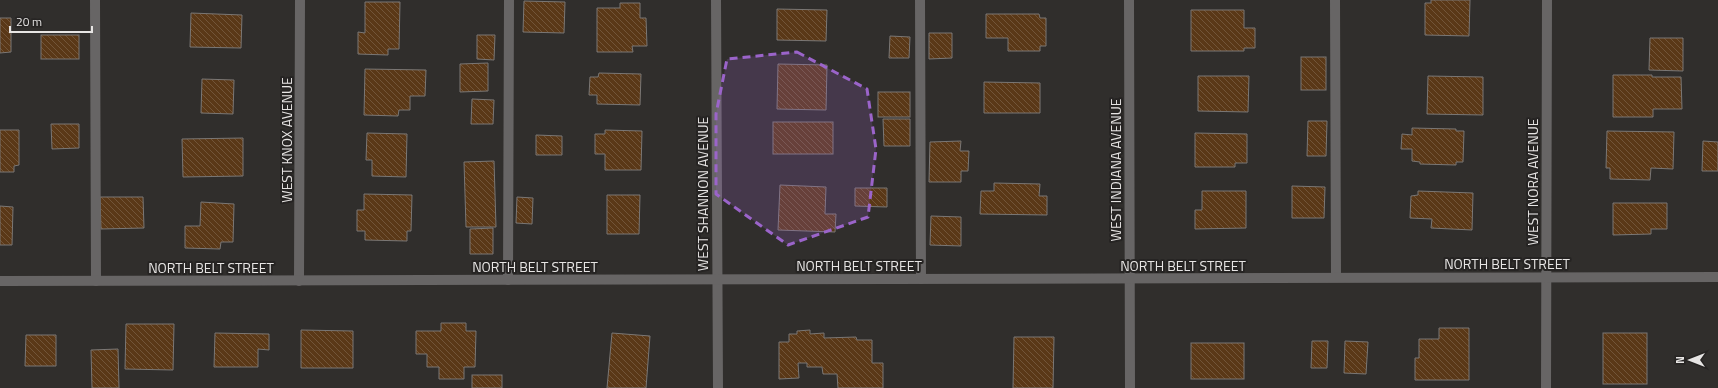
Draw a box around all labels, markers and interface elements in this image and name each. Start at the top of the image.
scale bar [10,8,92,34]
text: 20 m [16,12,42,31]
street label: WEST KNOX AVENUE [276,77,297,203]
street label: WEST INDIANA AVENUE [1105,98,1126,241]
street label: WEST SHANNON AVENUE [692,117,713,271]
street label: WEST NORA AVENUE [1522,118,1543,245]
street label: NORTH BELT STREET [1444,253,1570,274]
street label: NORTH BELT STREET [796,255,922,276]
street label: NORTH BELT STREET [1120,255,1246,276]
street label: NORTH BELT STREET [472,256,598,277]
street label: NORTH BELT STREET [148,257,274,278]
north arrow [1670,340,1710,380]
text: N [1672,356,1688,364]

